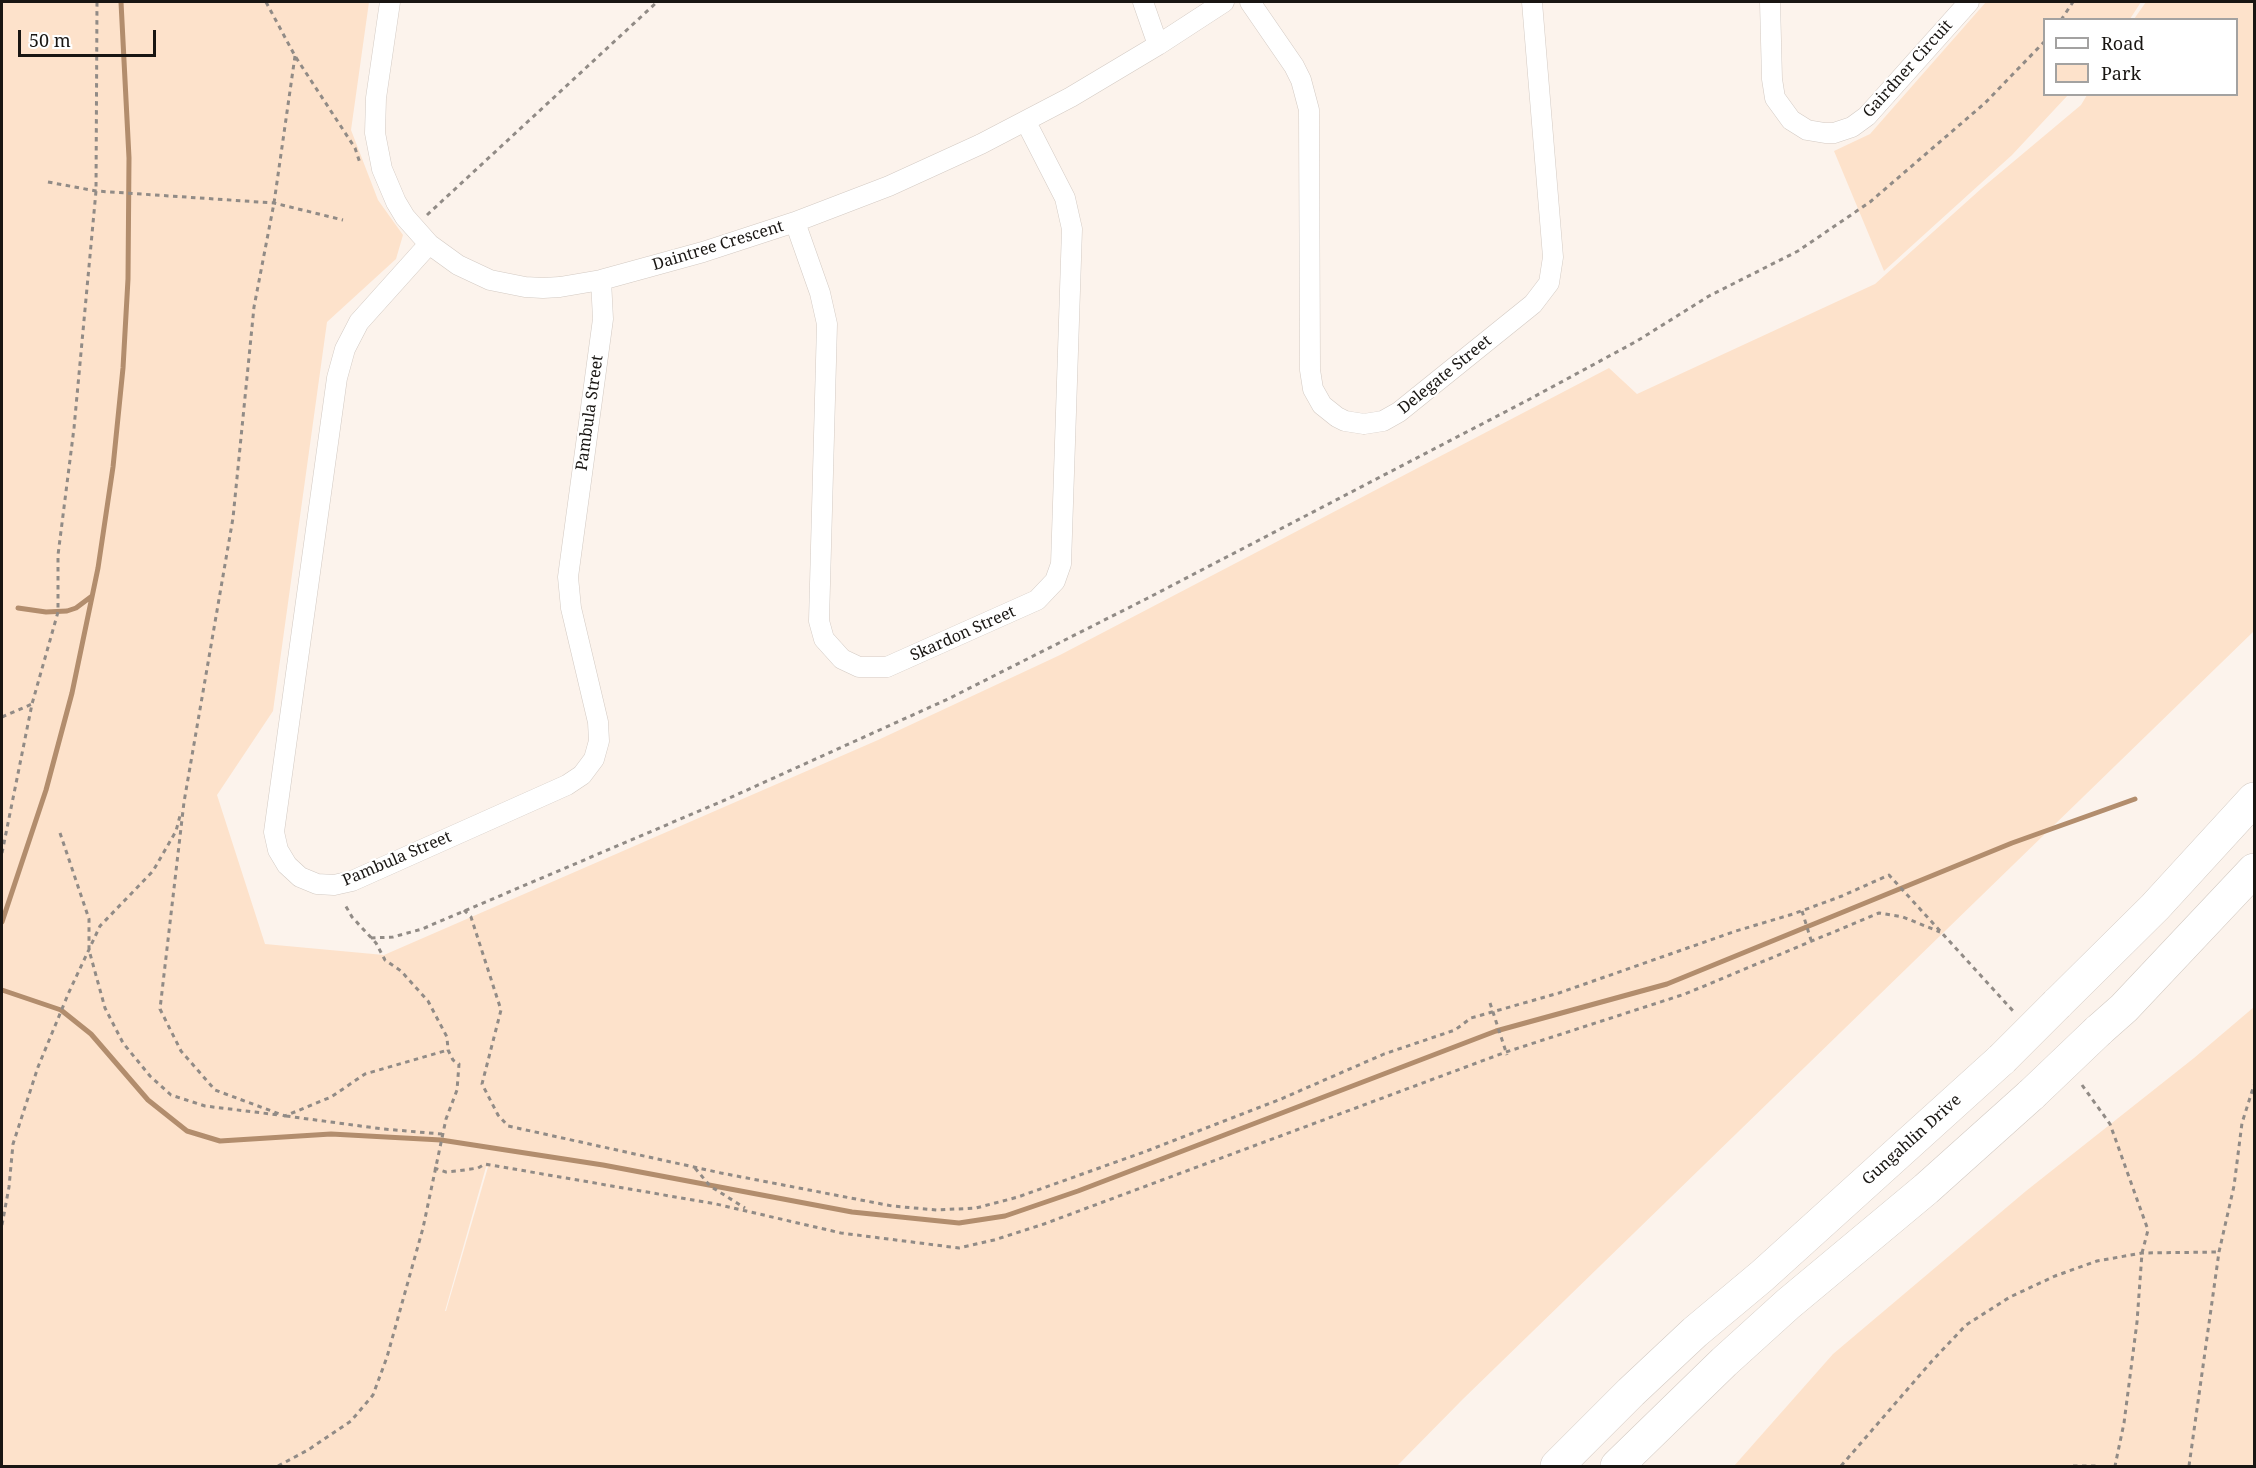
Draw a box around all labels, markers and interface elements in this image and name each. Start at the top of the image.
street label: Gairdner Circuit [1859,16,1957,122]
scale bar [21,18,159,56]
legend [2043,18,2238,96]
text: 50 m [29,28,71,52]
text: Road [2101,31,2144,55]
text: Park [2101,61,2141,85]
street label: Daintree Crescent [650,217,786,275]
street label: Delegate Street [1395,332,1495,418]
street label: Pambula Street [572,354,608,472]
street label: Skardon Street [908,602,1018,666]
street label: Pambula Street [340,827,454,891]
street label: Gungahlin Drive [1859,1091,1965,1189]

